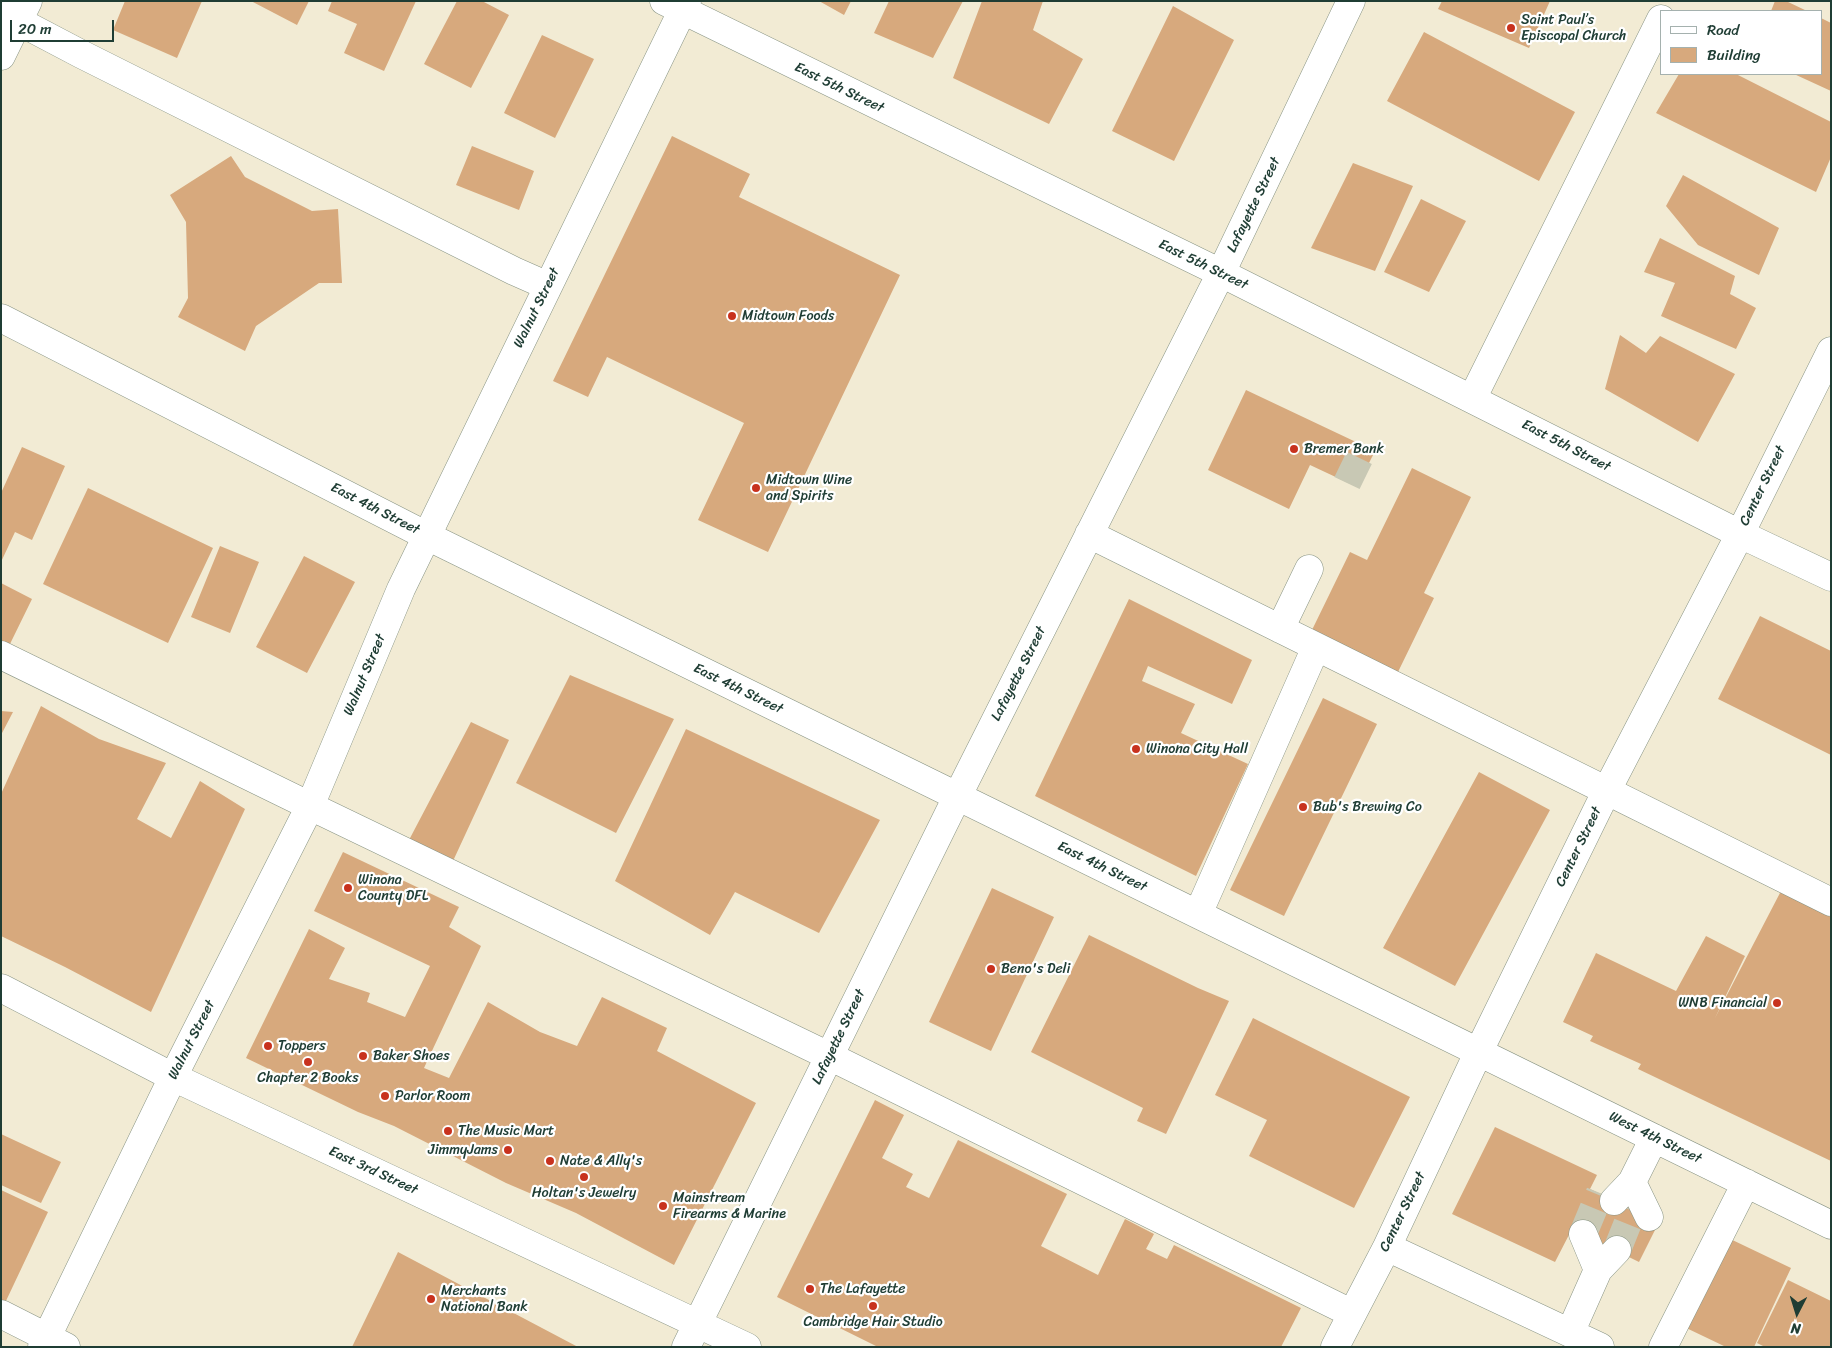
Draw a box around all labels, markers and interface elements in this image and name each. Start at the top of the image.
scale bar [12,10,116,42]
legend [1660,10,1822,75]
place label: Saint Paul’s Episcopal Church [1521,12,1626,44]
text: 20 m [18,16,52,42]
text: Road [1707,17,1739,43]
marker: Saint Paul’s Episcopal Church [1505,22,1517,34]
text: Building [1707,42,1761,68]
street label: East 5th Street [792,59,886,117]
street label: Lafayette Street [1224,155,1284,255]
street label: East 5th Street [1156,236,1250,294]
street label: Walnut Street [510,265,564,351]
place label: Midtown Foods [742,308,834,324]
marker: Midtown Foods [726,310,738,322]
street label: East 5th Street [1519,416,1613,476]
place label: Bremer Bank [1304,441,1384,457]
marker: Bremer Bank [1288,443,1300,455]
street label: Center Street [1736,443,1790,529]
place label: Midtown Wine and Spirits [766,472,852,504]
street label: East 4th Street [328,479,422,539]
marker: Midtown Wine and Spirits [750,482,762,494]
street label: Lafayette Street [988,624,1050,724]
street label: Walnut Street [340,632,390,718]
street label: East 4th Street [690,660,786,718]
place label: Winona City Hall [1146,741,1248,757]
marker: Winona City Hall [1130,743,1142,755]
place label: Bub's Brewing Co [1313,799,1422,815]
marker: Bub's Brewing Co [1297,801,1309,813]
street label: Center Street [1552,804,1606,890]
street label: East 4th Street [1054,838,1150,896]
place label: Winona County DFL [358,872,428,904]
marker: Winona County DFL [342,882,354,894]
place label: Beno's Deli [1001,961,1070,977]
marker: Beno's Deli [985,963,997,975]
street label: Lafayette Street [809,987,869,1087]
place label: WNB Financial [1678,995,1767,1011]
marker: WNB Financial [1771,997,1783,1009]
street label: Walnut Street [165,998,219,1082]
place label: Toppers [278,1038,326,1054]
marker: Toppers [262,1040,274,1052]
place label: Baker Shoes [373,1048,450,1064]
marker: Baker Shoes [357,1050,369,1062]
marker: Chapter 2 Books [302,1056,314,1068]
place label: Chapter 2 Books [257,1070,359,1086]
place label: Parlor Room [395,1088,470,1104]
marker: Parlor Room [379,1090,391,1102]
street label: West 4th Street [1606,1108,1704,1168]
place label: The Music Mart [458,1123,554,1139]
marker: The Music Mart [442,1125,454,1137]
place label: JimmyJams [428,1142,498,1158]
street label: East 3rd Street [326,1143,420,1199]
marker: JimmyJams [502,1144,514,1156]
place label: Nate & Ally's [560,1153,642,1169]
marker: Nate & Ally's [544,1155,556,1167]
street label: Center Street [1376,1169,1430,1255]
marker: Holtan's Jewelry [578,1171,590,1183]
place label: Holtan's Jewelry [532,1185,636,1201]
place label: Mainstream Firearms & Marine [673,1190,786,1222]
marker: Mainstream Firearms & Marine [657,1200,669,1212]
place label: The Lafayette [820,1281,905,1297]
place label: Merchants National Bank [441,1283,528,1315]
marker: The Lafayette [804,1283,816,1295]
north arrow [1772,1288,1822,1338]
marker: Merchants National Bank [425,1293,437,1305]
marker: Cambridge Hair Studio [867,1300,879,1312]
place label: Cambridge Hair Studio [803,1314,943,1330]
text: N [1790,1316,1802,1341]

